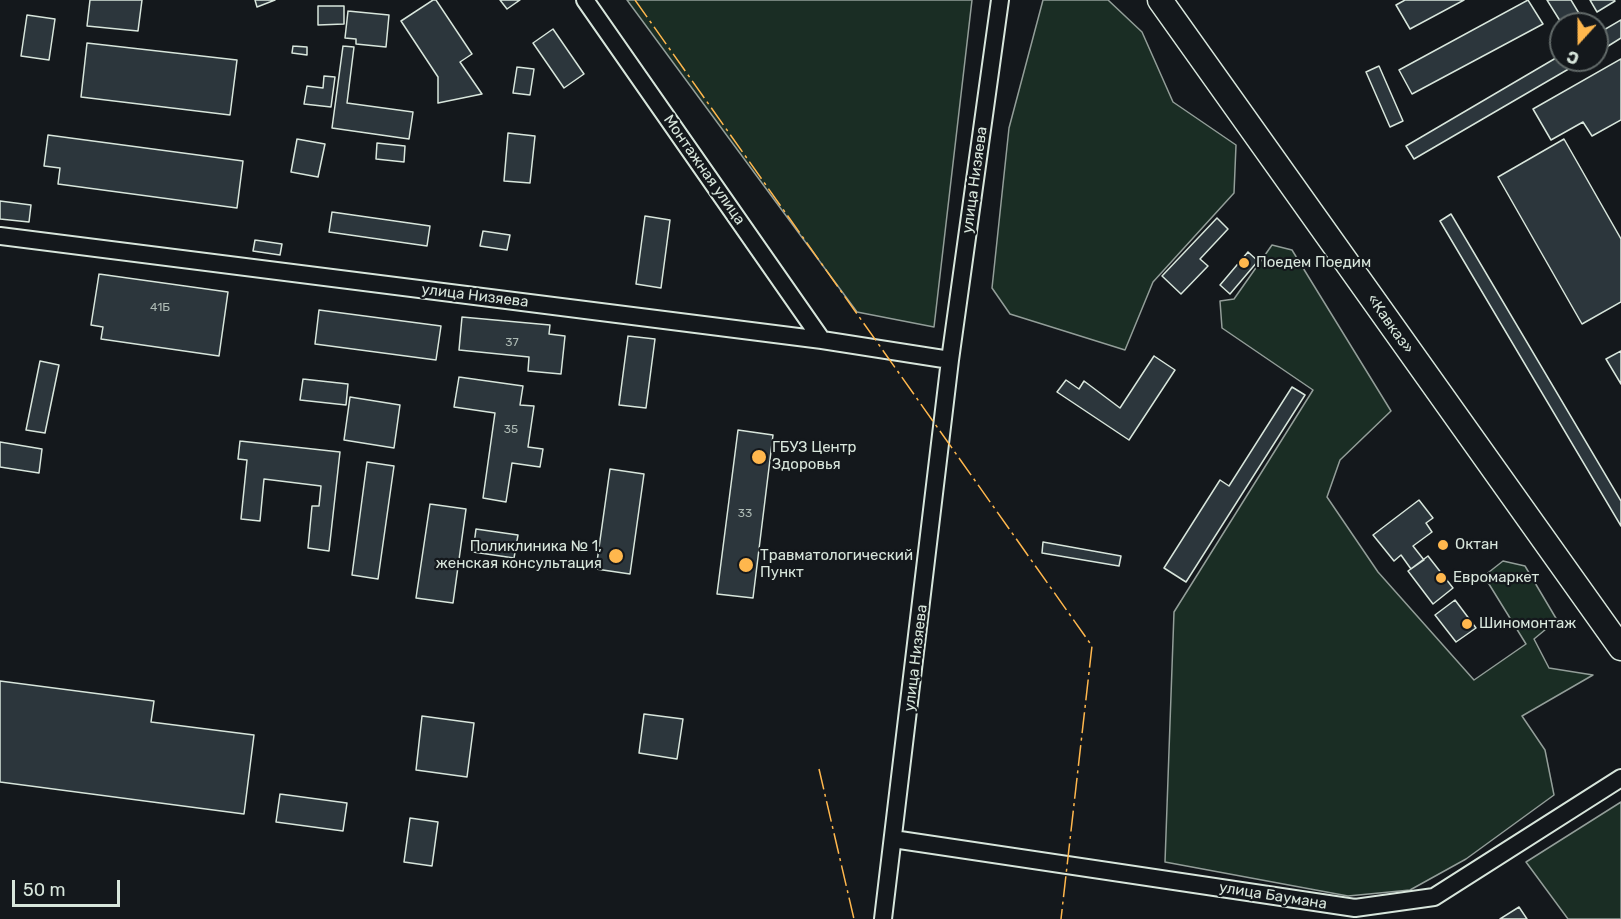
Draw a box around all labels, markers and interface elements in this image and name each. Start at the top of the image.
north arrow [1549,12,1609,72]
text: С [1564,47,1582,68]
street label: Монтажная улица [659,112,749,228]
street label: улица Низяева [959,125,991,235]
place label: Поедем Поедим [1256,254,1371,272]
marker: Поедем Поедим [1237,256,1251,270]
street label: улица Низяева [420,281,530,311]
street label: «Кавказ» [1363,291,1417,357]
house number: 41Б [150,301,170,315]
house number: 37 [505,336,519,350]
house number: 35 [504,423,518,437]
place label: ГБУЗ Центр Здоровья [772,439,856,474]
marker: ГБУЗ Центр Здоровья [750,448,768,466]
house number: 33 [738,507,752,521]
place label: Октан [1455,536,1498,554]
place label: Поликлиника № 1, женская консультация [436,538,602,573]
marker: Октан [1436,538,1450,552]
marker: Поликлиника № 1, женская консультация [607,547,625,565]
place label: Травматологический Пункт [760,547,913,582]
marker: Травматологический Пункт [737,556,755,574]
place label: Евромаркет [1453,569,1539,587]
marker: Евромаркет [1434,571,1448,585]
street label: улица Низяева [901,603,931,713]
place label: Шиномонтаж [1479,615,1576,633]
marker: Шиномонтаж [1460,617,1474,631]
scale bar [15,868,123,906]
text: 50 m [23,879,66,901]
street label: улица Баумана [1218,879,1328,913]

